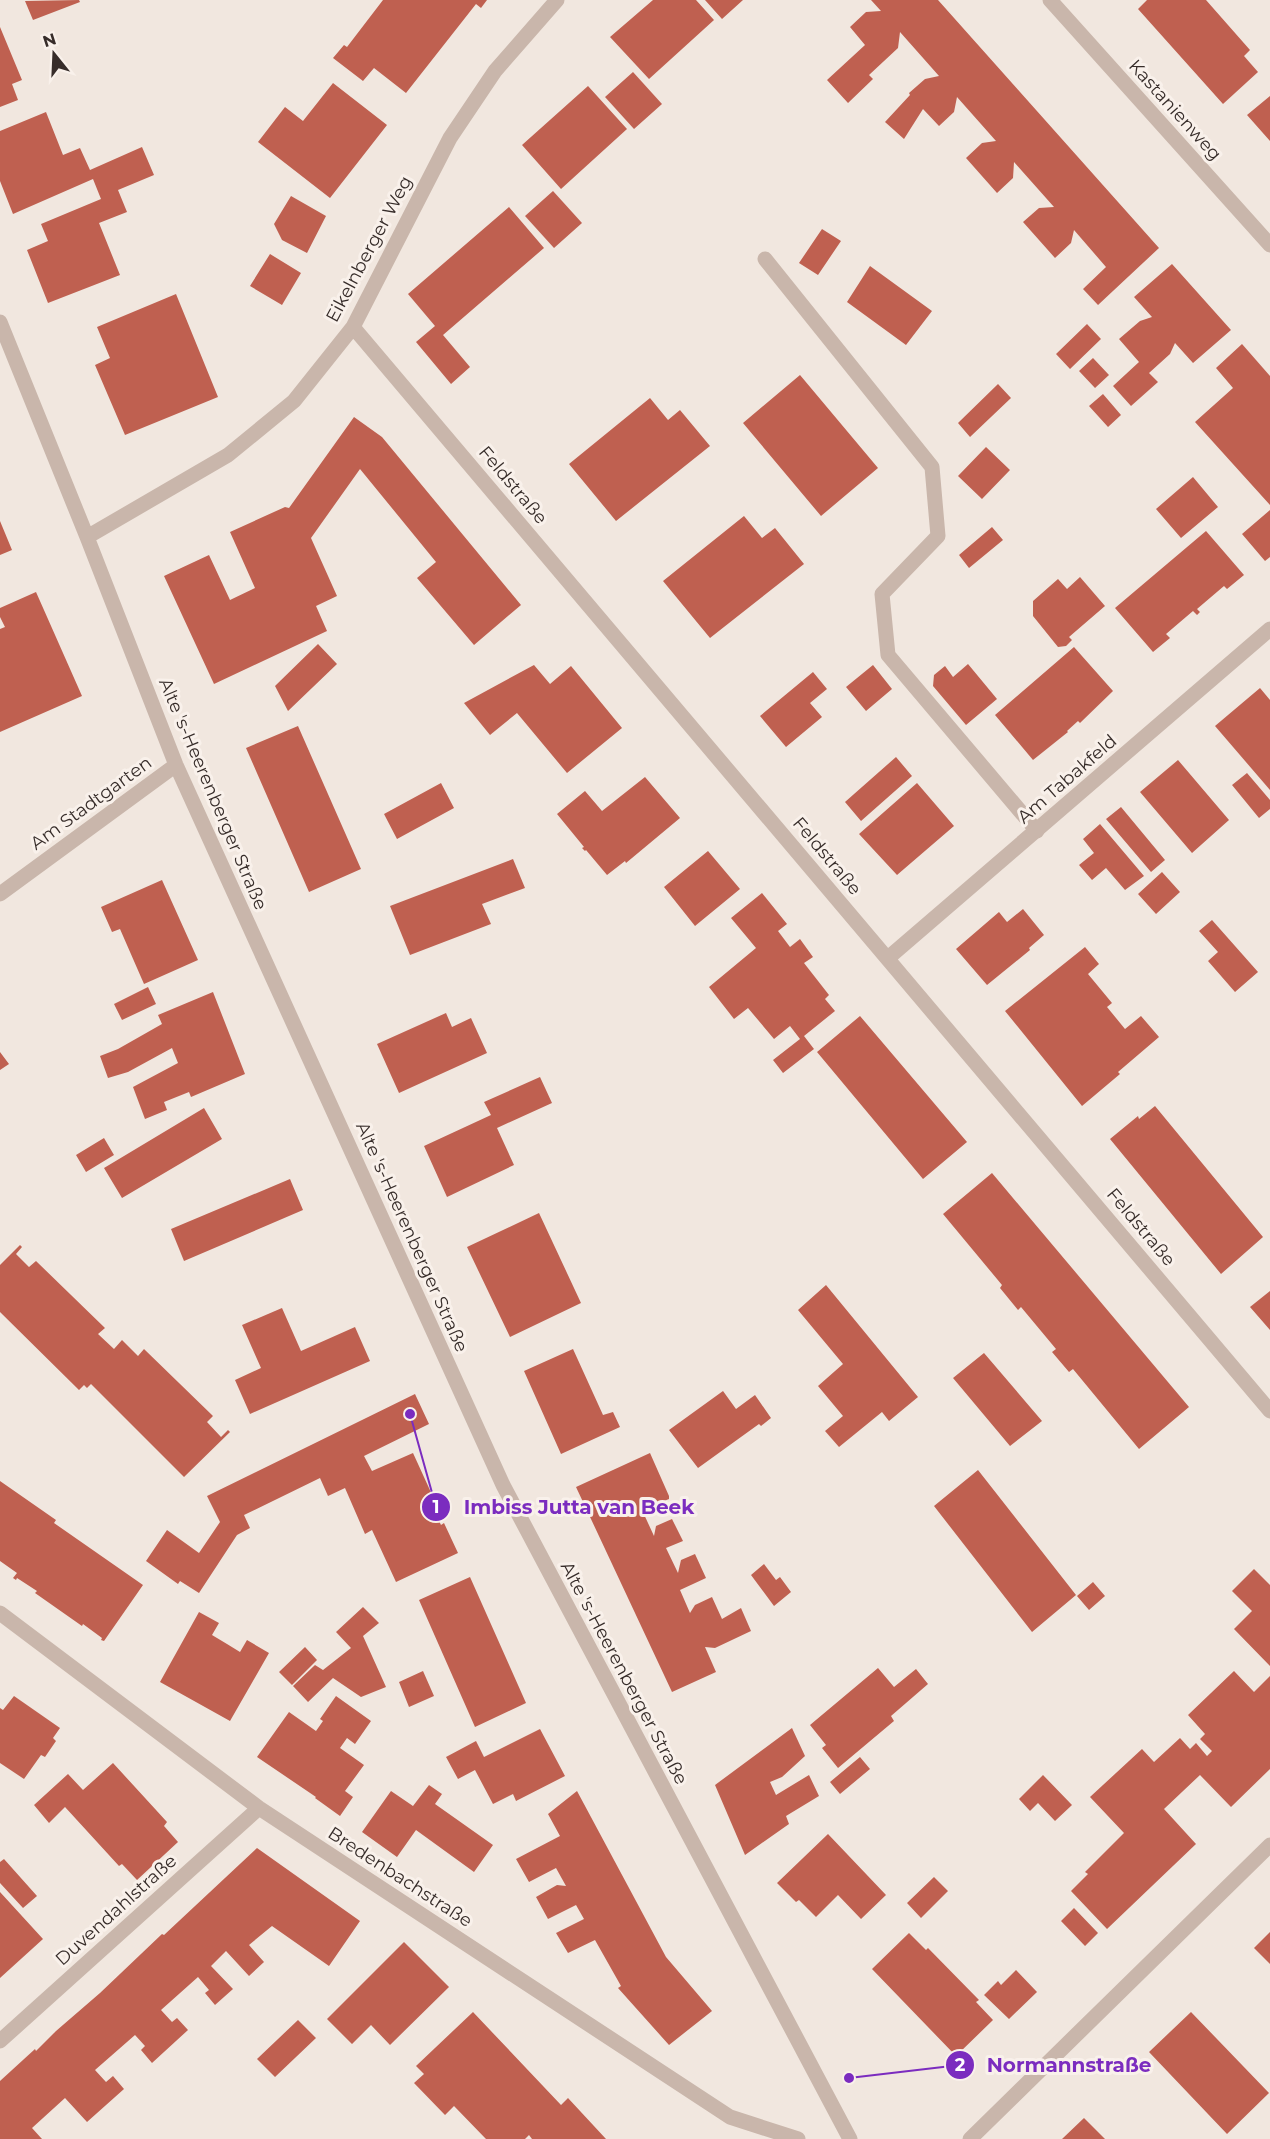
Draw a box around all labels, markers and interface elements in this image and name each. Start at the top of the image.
north arrow [24,24,84,84]
text: N [40,29,59,51]
street label: Kastanienweg [1124,55,1226,165]
street label: Eikelnberger Weg [321,172,417,326]
street label: Feldstraße [474,442,552,529]
street label: Alte 's-Heerenberger Straße [154,675,272,913]
street label: Am Tabakfeld [1013,730,1121,828]
street label: Am Stadtgarten [26,752,156,854]
street label: Feldstraße [788,813,866,900]
street label: Alte 's-Heerenberger Straße [351,1119,473,1356]
street label: Feldstraße [1102,1184,1180,1271]
callout: Imbiss Jutta van Beek [421,1488,706,1526]
text: Imbiss Jutta van Beek [464,1495,695,1519]
text: 1 [432,1496,440,1518]
street label: Alte 's-Heerenberger Straße [556,1558,692,1788]
street label: Bredenbachstraße [324,1822,476,1932]
street label: Duvendahlstraße [51,1850,181,1970]
callout: Normannstraße [945,2046,1163,2084]
text: Normannstraße [987,2053,1151,2077]
text: 2 [955,2054,966,2076]

